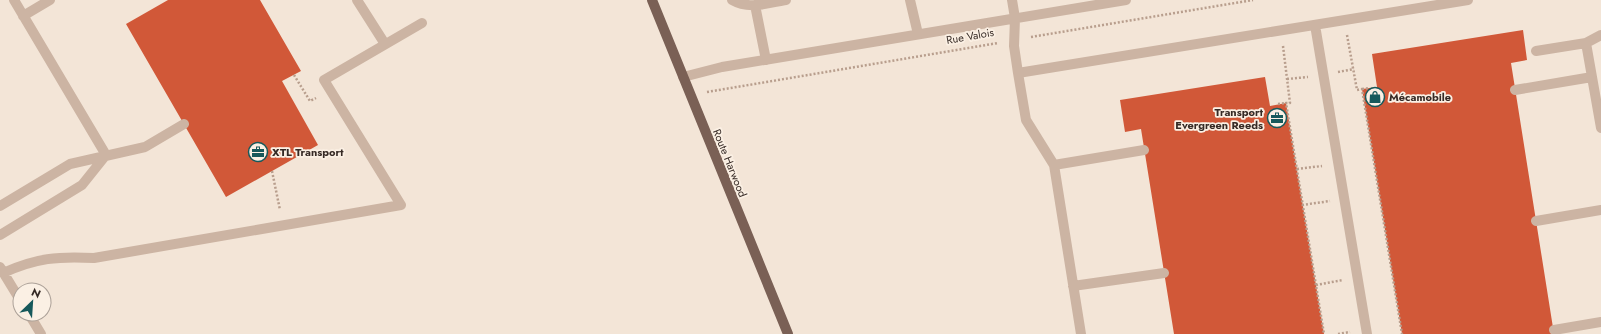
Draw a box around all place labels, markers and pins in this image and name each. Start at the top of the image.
shop icon: Mécamobile [1364,86,1386,108]
place label: Mécamobile [1389,89,1451,105]
place label: Transport Evergreen Reeds [1175,104,1263,133]
office icon: Transport Evergreen Reeds [1266,107,1288,129]
office icon: XTL Transport [247,141,269,163]
place label: XTL Transport [272,144,344,160]

